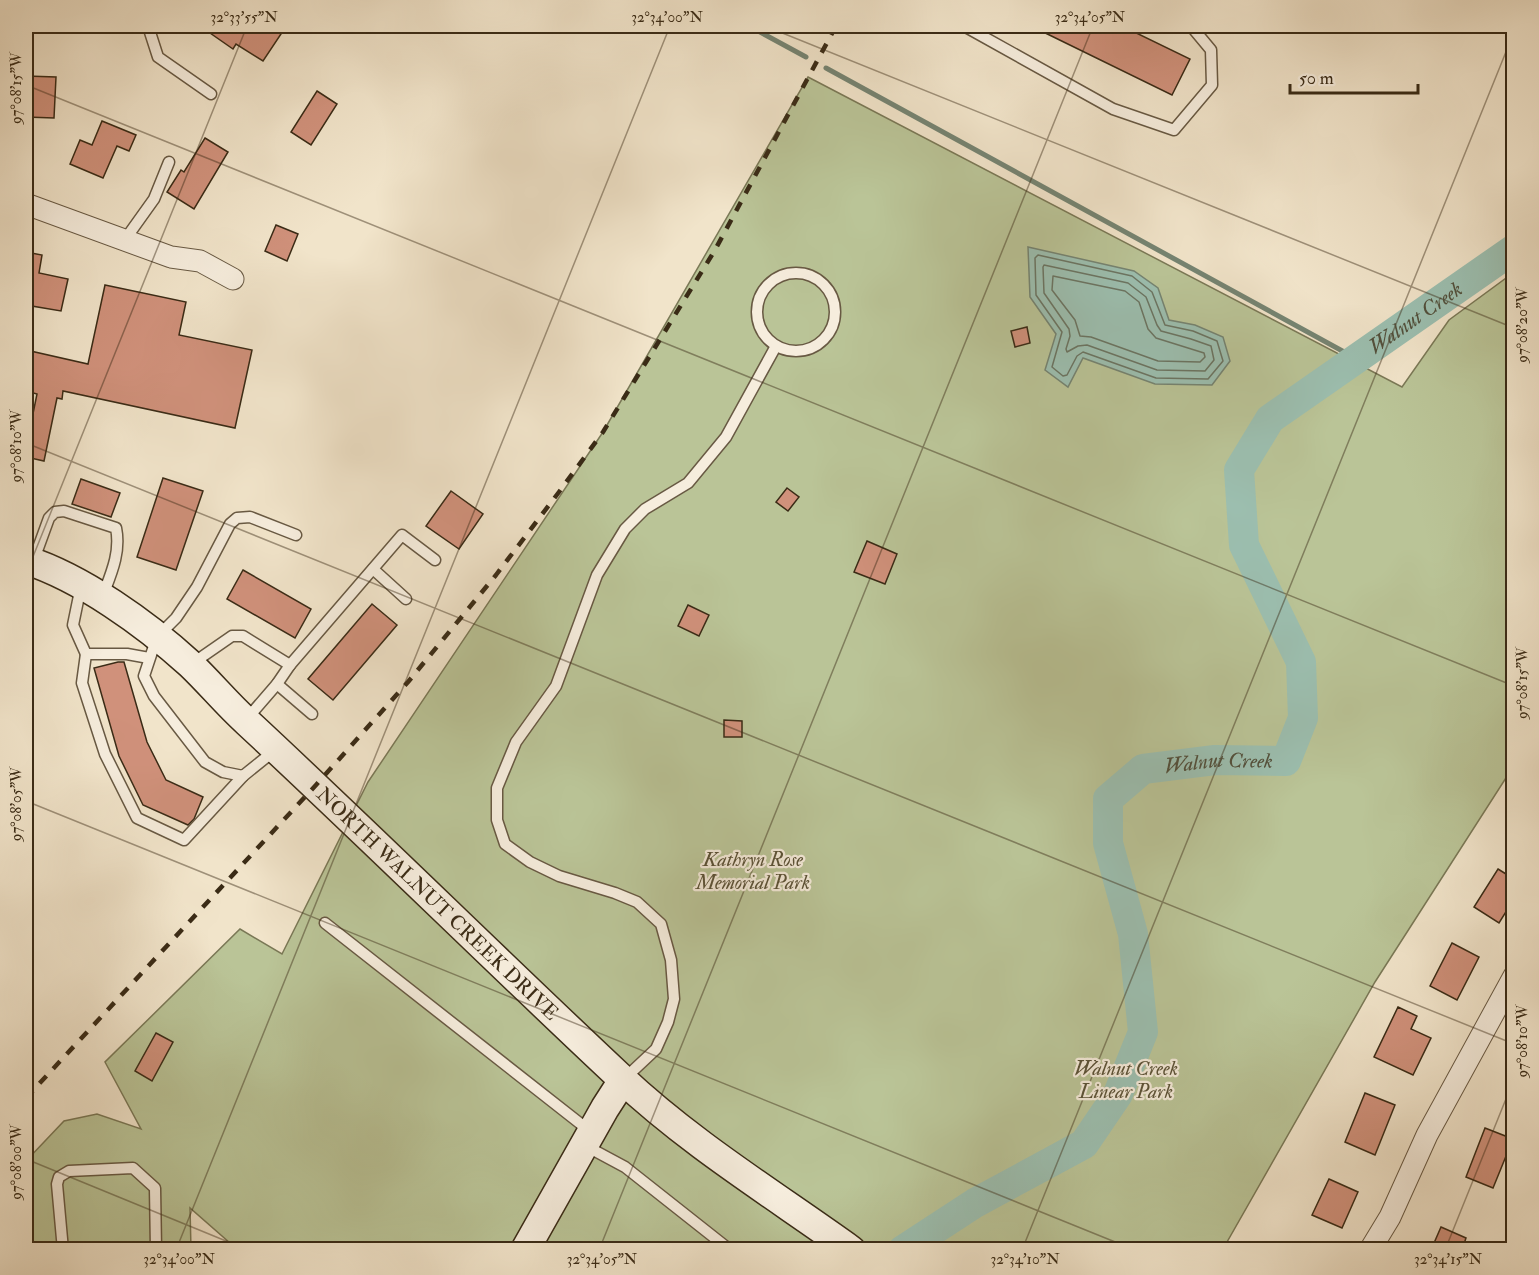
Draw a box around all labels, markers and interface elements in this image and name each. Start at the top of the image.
text: 32°33'55"N [210,8,278,27]
text: 32°34'00"N [631,8,703,27]
text: 32°34'05"N [1055,8,1126,27]
text: 97°08'15"W [7,51,26,125]
scale bar [1290,57,1418,95]
text: 50 m [1299,67,1334,90]
water label: Walnut Creek [1363,276,1468,361]
text: 97°08'20"W [1513,286,1532,364]
text: 97°08'10"W [7,409,26,484]
text: 97°08'15"W [1513,646,1532,720]
water label: Walnut Creek [1162,747,1273,780]
text: 97°08'05"W [7,766,26,842]
street label: NORTH WALNUT CREEK DRIVE [311,782,564,1026]
park label: Kathryn Rose Memorial Park [695,847,810,895]
text: 97°08'10"W [1513,1004,1532,1079]
park label: Walnut Creek Linear Park [1074,1056,1178,1104]
text: 97°08'00"W [7,1123,26,1201]
text: 32°34'00"N [143,1250,215,1269]
text: 32°34'05"N [567,1250,638,1269]
text: 32°34'10"N [990,1250,1060,1269]
text: 32°34'15"N [1414,1250,1483,1269]

